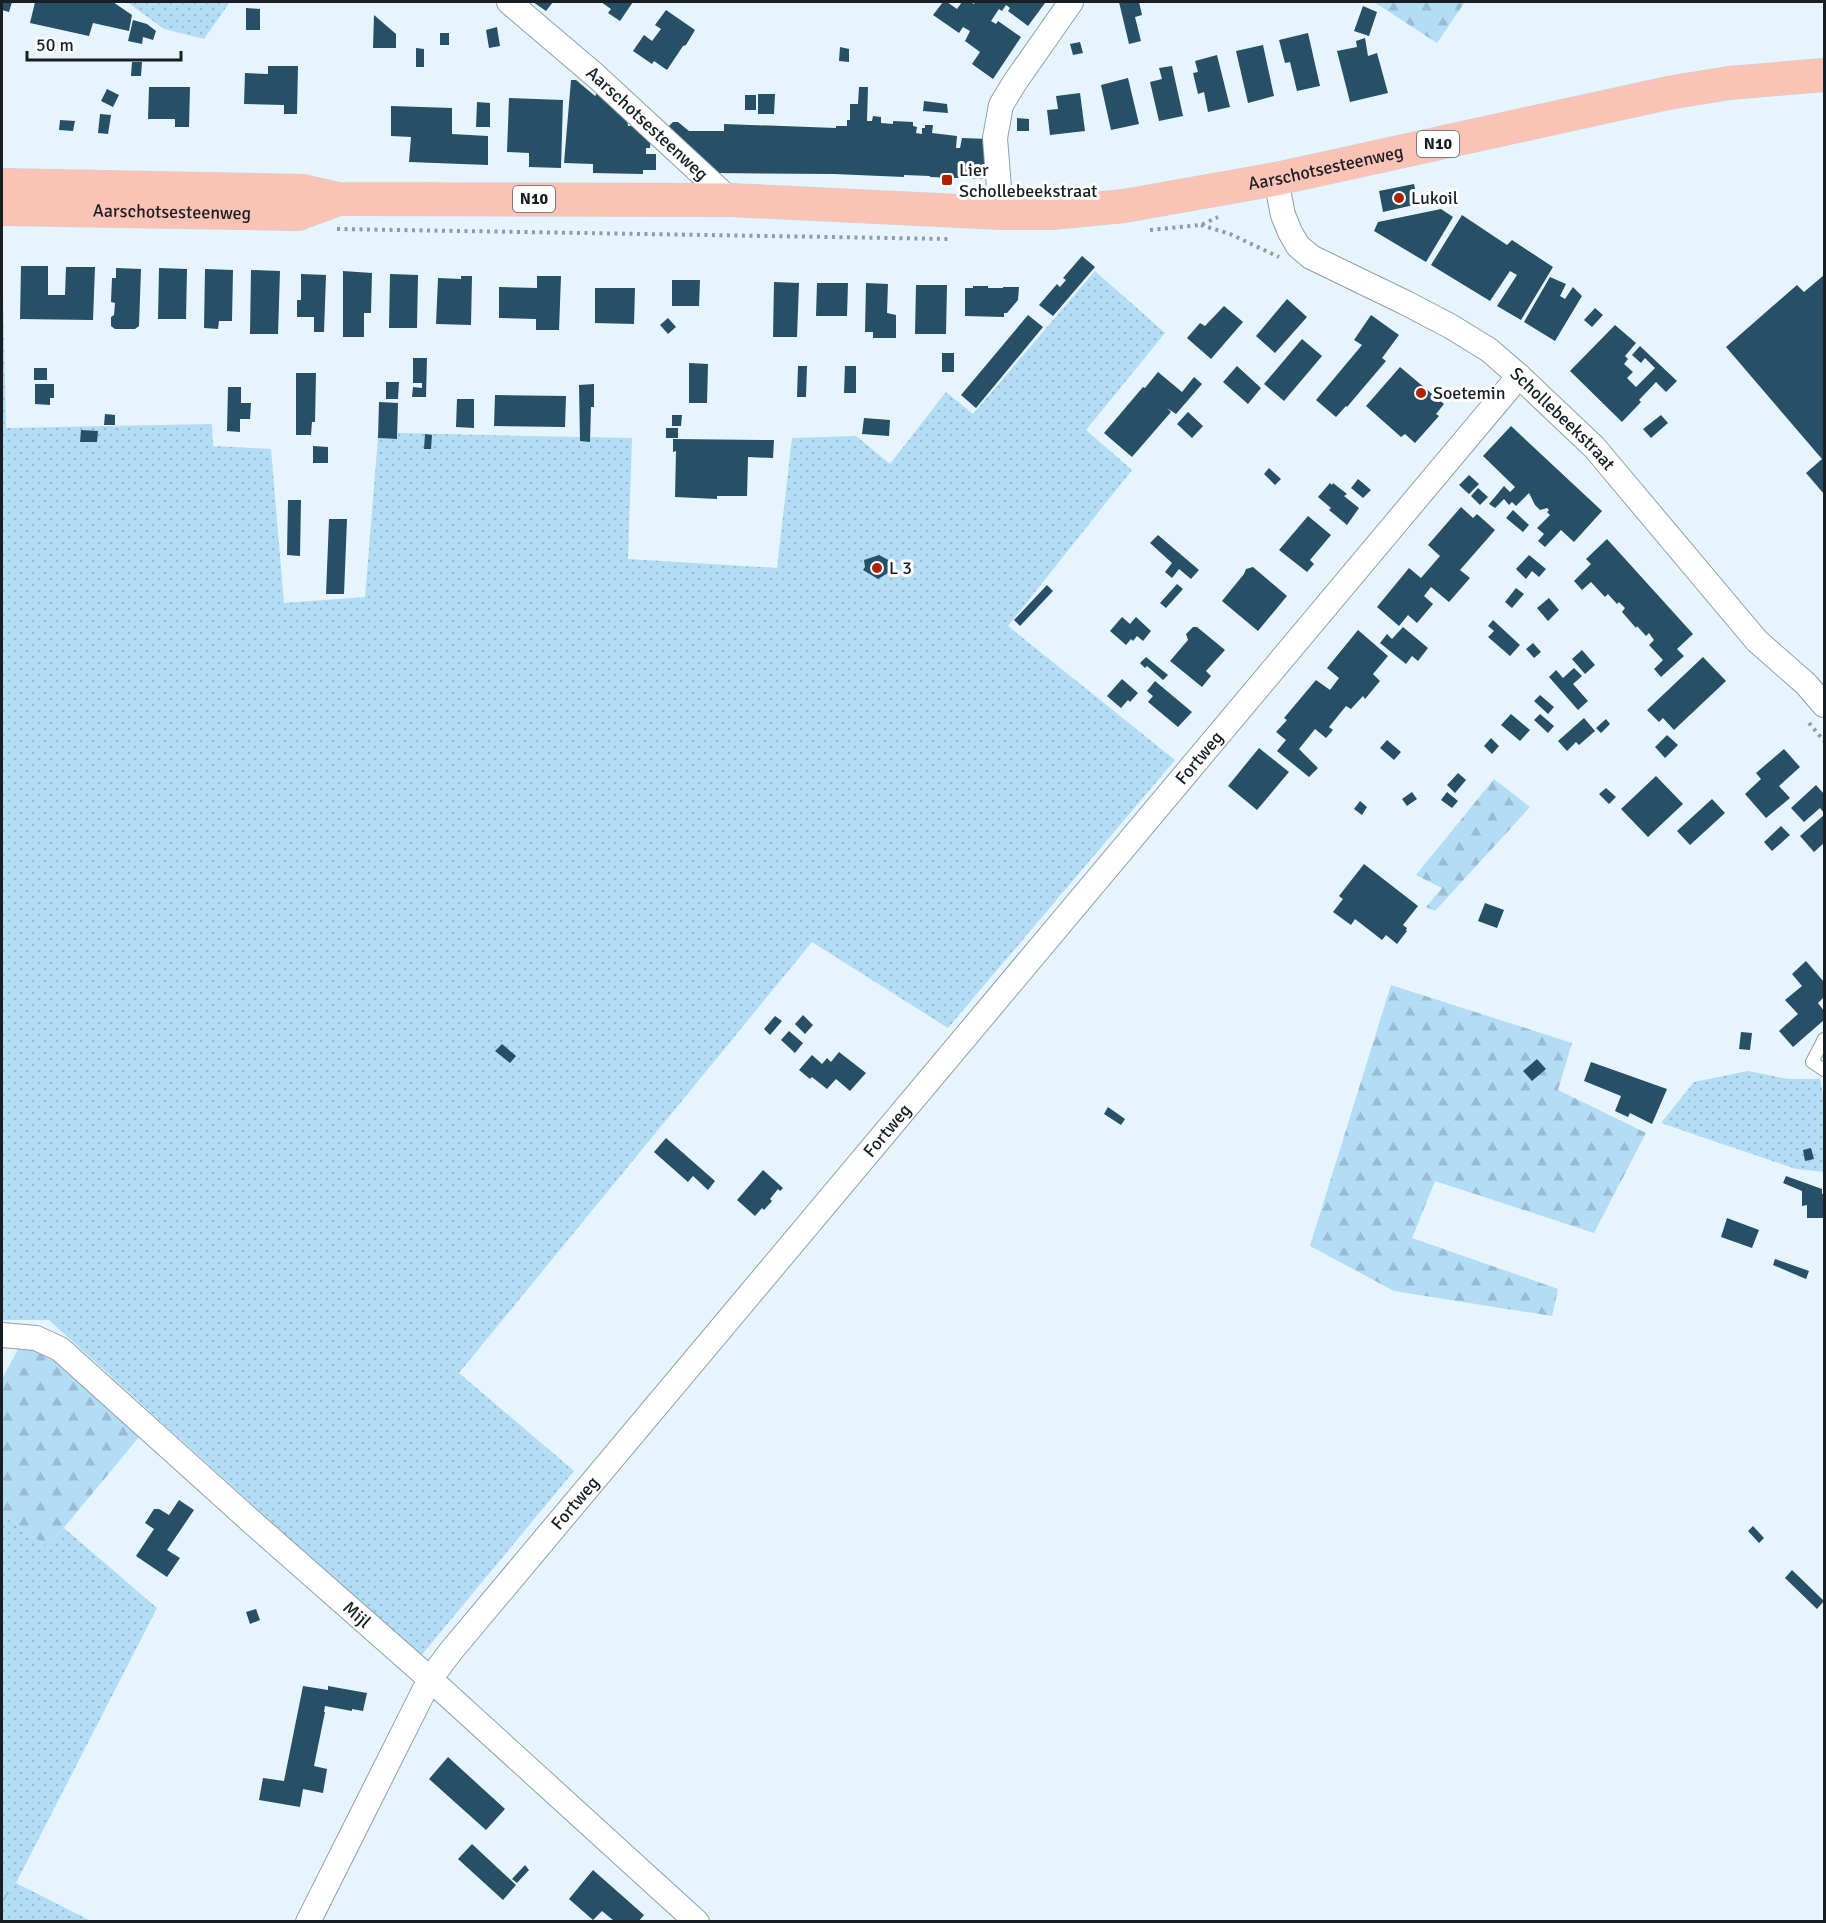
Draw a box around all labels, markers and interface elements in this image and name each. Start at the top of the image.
scale bar [27,24,182,62]
text: 50 m [36,34,74,56]
street label: Aarschotsesteenweg [582,62,713,185]
road number: N10 [1417,131,1459,157]
street label: Aarschotsesteenweg [1246,140,1406,195]
place label: Lier Schollebeekstraat [959,159,1097,202]
marker: Lier Schollebeekstraat [940,173,954,187]
road number: N10 [513,186,555,212]
place label: Lukoil [1411,187,1458,209]
marker: Lukoil [1392,191,1406,205]
street label: Aarschotsesteenweg [93,200,251,224]
street label: Schollebeekstraat [1506,362,1620,475]
place label: Soetemin [1433,382,1506,404]
marker: Soetemin [1414,386,1428,400]
place label: L 3 [889,557,912,579]
marker: L 3 [870,561,884,575]
street label: Fortweg [1170,727,1228,789]
street label: Fortweg [858,1099,916,1162]
street label: Fortweg [546,1472,604,1534]
street label: Mijl [339,1597,375,1633]

